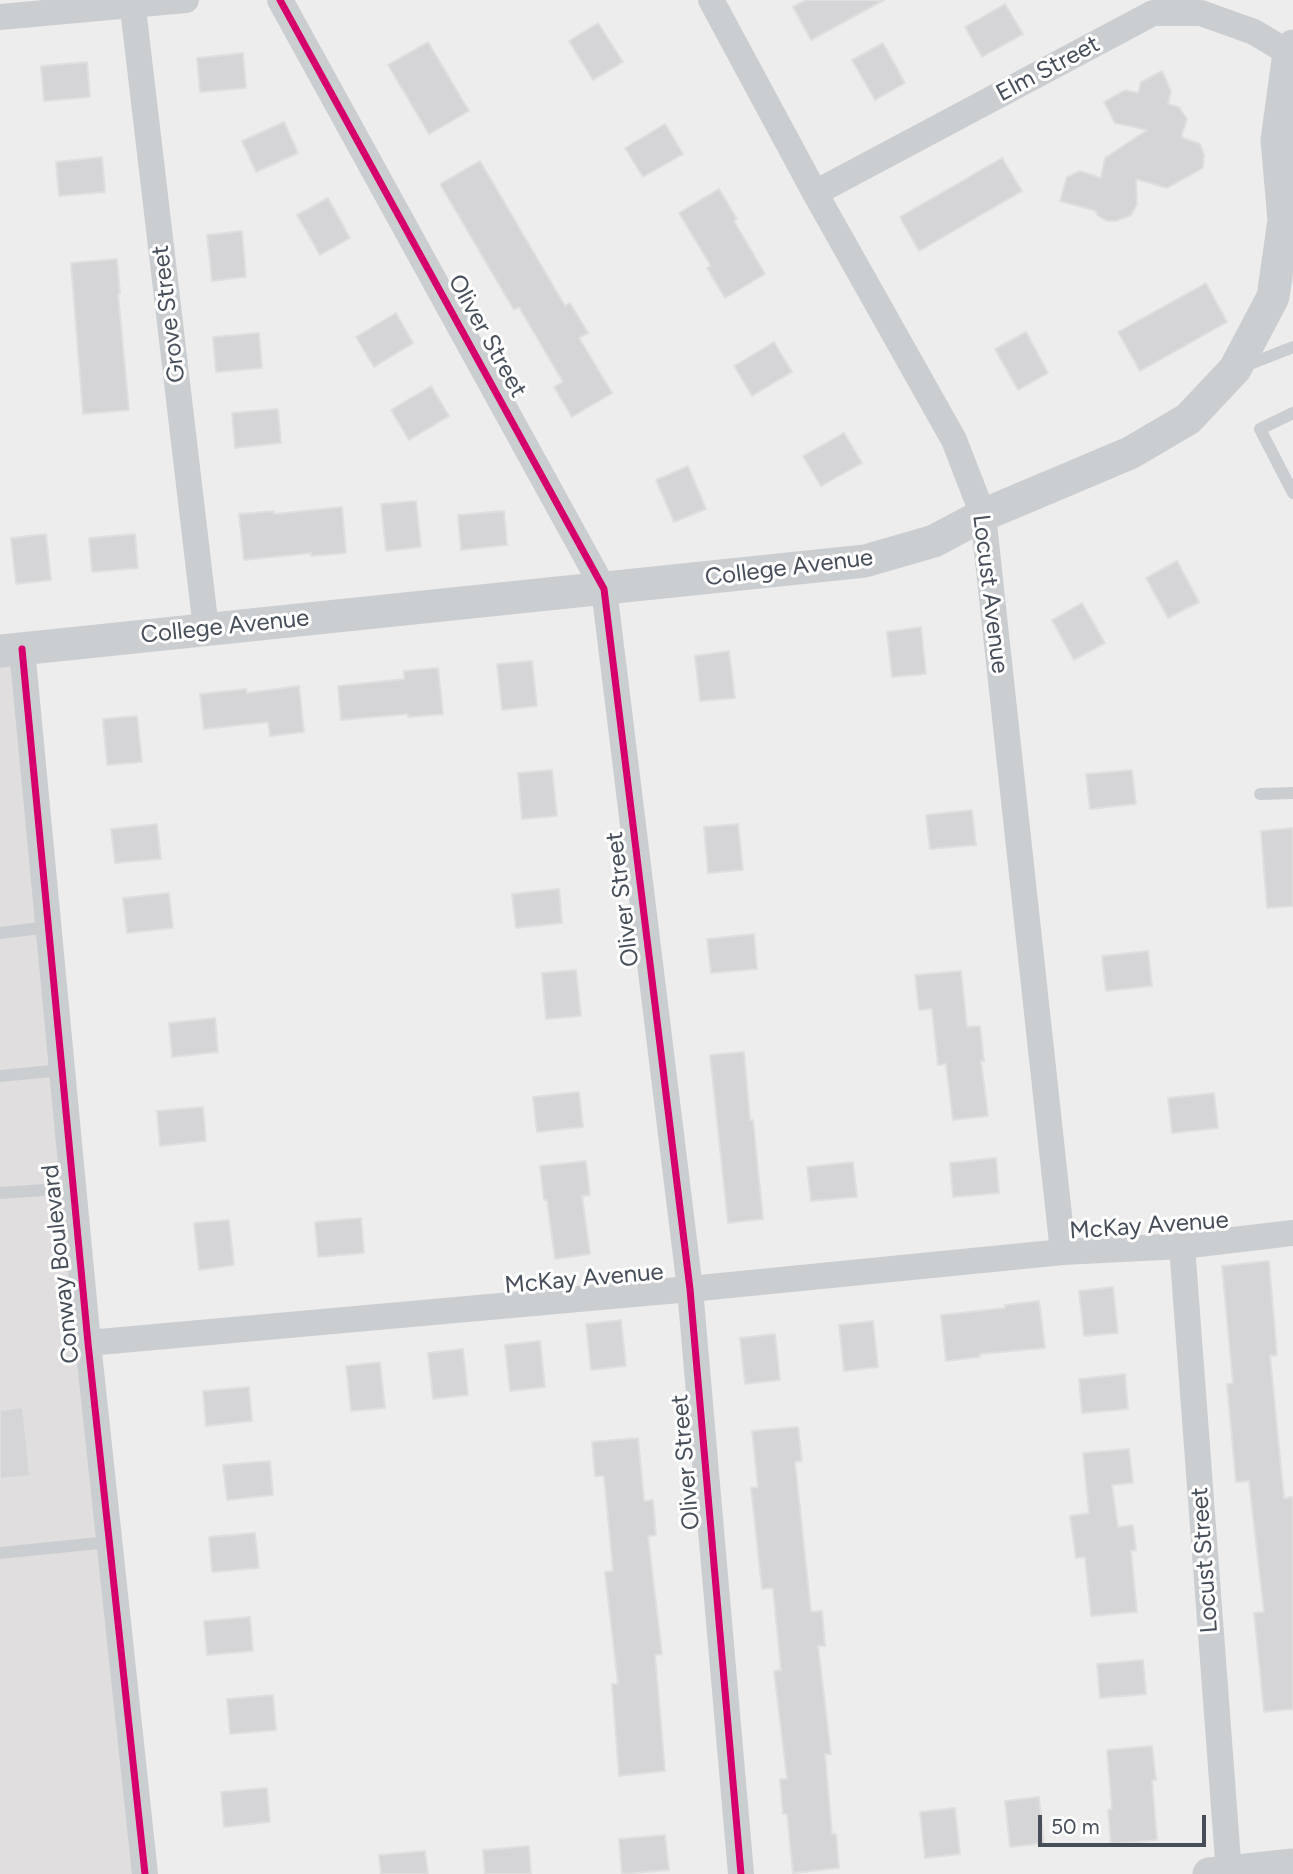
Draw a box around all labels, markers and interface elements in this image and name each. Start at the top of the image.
street label: Elm Street [991,30,1105,108]
street label: Grove Street [146,244,192,384]
street label: Oliver Street [441,270,533,402]
street label: Locust Avenue [966,513,1014,675]
street label: College Avenue [703,543,875,593]
street label: College Avenue [139,604,311,650]
street label: Oliver Street [600,830,646,968]
street label: Conway Boulevard [36,1163,86,1365]
street label: McKay Avenue [1068,1206,1230,1246]
street label: McKay Avenue [503,1258,665,1300]
street label: Oliver Street [666,1393,706,1531]
street label: Locust Street [1186,1486,1224,1634]
scale bar [1041,1800,1209,1844]
text: 50 m [1051,1814,1100,1839]

